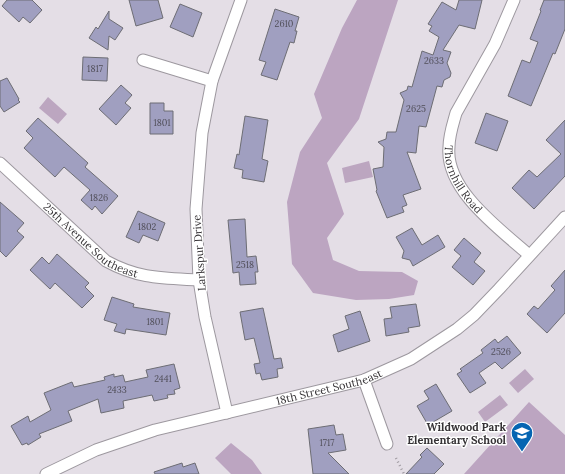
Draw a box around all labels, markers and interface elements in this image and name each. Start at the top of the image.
house number: 2610 [275,18,294,29]
house number: 2633 [424,55,444,66]
house number: 1817 [87,63,103,74]
house number: 2625 [406,103,426,114]
house number: 1801 [153,117,171,128]
street label: Thornhill Road [442,145,486,216]
house number: 1826 [90,192,108,203]
street label: 25th Avenue Southeast [40,200,140,281]
street label: Larkspur Drive [189,214,209,292]
house number: 1802 [138,221,157,232]
house number: 2518 [236,259,254,270]
house number: 1801 [146,316,164,327]
house number: 2526 [491,346,511,357]
street label: 18th Street Southeast [275,366,385,408]
house number: 2441 [154,373,172,384]
house number: 2433 [107,384,127,395]
place label: Wildwood Park Elementary School [407,420,507,447]
school or university icon: Wildwood Park Elementary School [509,420,535,453]
house number: 1717 [320,437,334,448]

